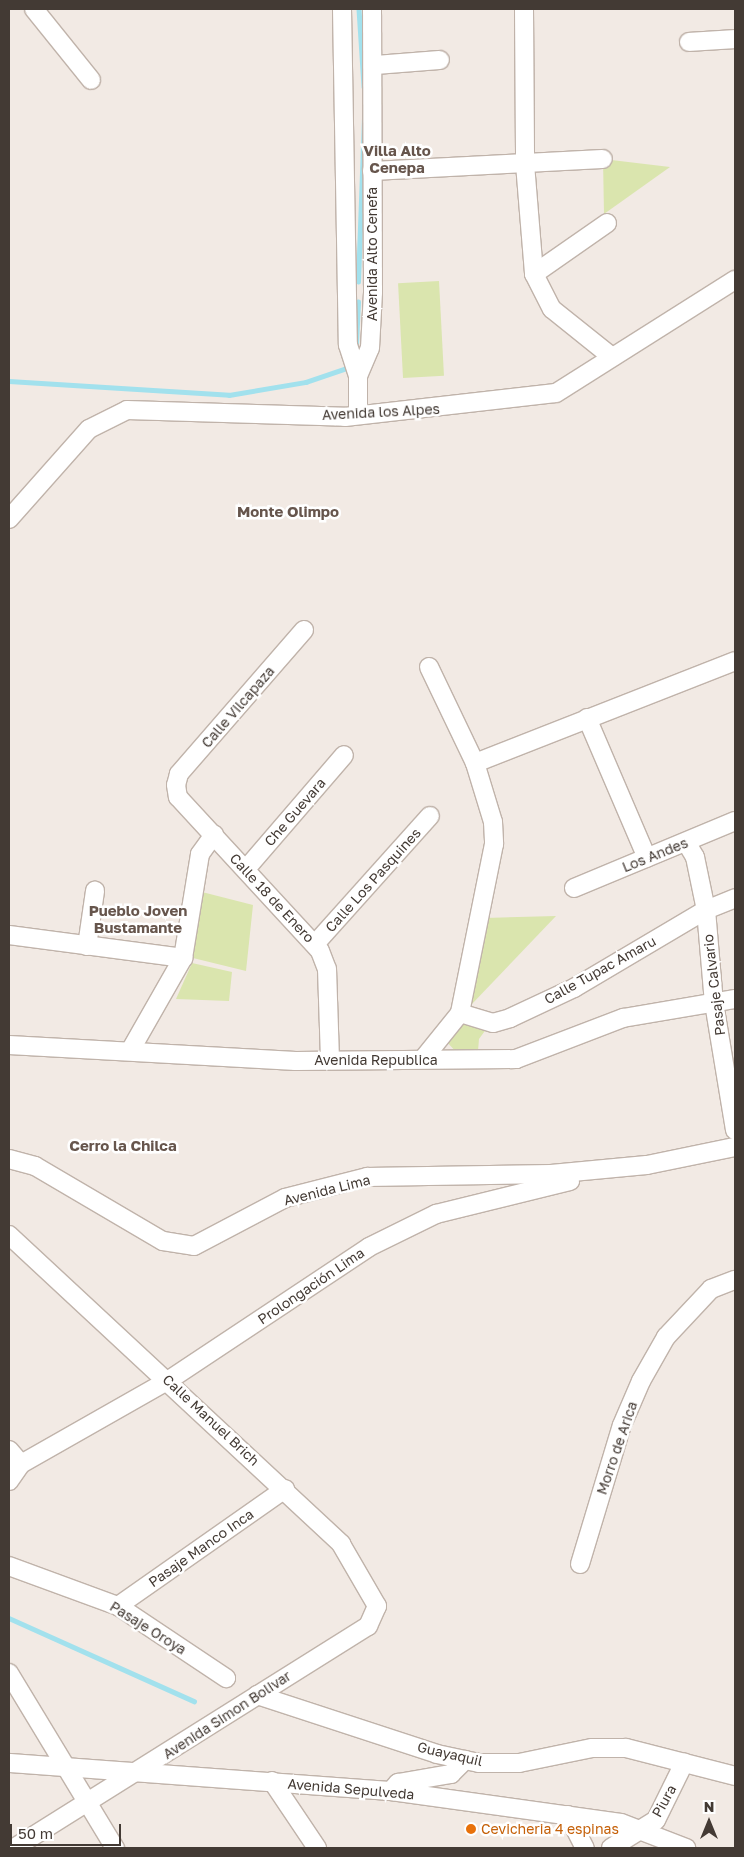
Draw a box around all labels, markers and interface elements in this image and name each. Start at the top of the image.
district label: Villa Alto Cenepa [363,141,431,176]
street label: Avenida Alto Cenefa [364,187,380,321]
street label: Avenida los Alpes [322,401,440,423]
district label: Monte Olimpo [237,503,339,521]
street label: Calle Vilcapaza [198,663,278,751]
street label: Che Guevara [261,775,329,849]
street label: Calle Los Pasquines [322,824,424,936]
street label: Los Andes [620,834,690,876]
street label: Calle 18 de Enero [226,850,318,946]
district label: Pueblo Joven Bustamante [89,901,187,936]
street label: Calle Tupac Amaru [541,932,659,1008]
street label: Pasaje Calvario [699,933,729,1037]
street label: Avenida Republica [314,1052,438,1068]
district label: Cerro la Chilca [69,1137,177,1155]
street label: Avenida Lima [282,1171,372,1209]
street label: Prolongación Lima [255,1244,367,1328]
street label: Calle Manuel Brich [159,1371,263,1469]
street label: Morro de Arica [593,1399,641,1497]
street label: Pasaje Manco Inca [145,1505,257,1591]
street label: Pasaje Oroya [107,1598,189,1658]
street label: Avenida Simon Bolivar [160,1667,294,1763]
street label: Guayaquil [416,1738,484,1770]
street label: Avenida Sepulveda [287,1775,415,1803]
street label: Piura [648,1782,680,1820]
north arrow [684,1797,734,1847]
text: N [704,1798,714,1815]
scale bar [12,1814,124,1846]
place label: Cevicheria 4 espinas [481,1821,619,1837]
marker: Cevicheria 4 espinas [465,1823,477,1835]
text: 50 m [18,1824,53,1842]

